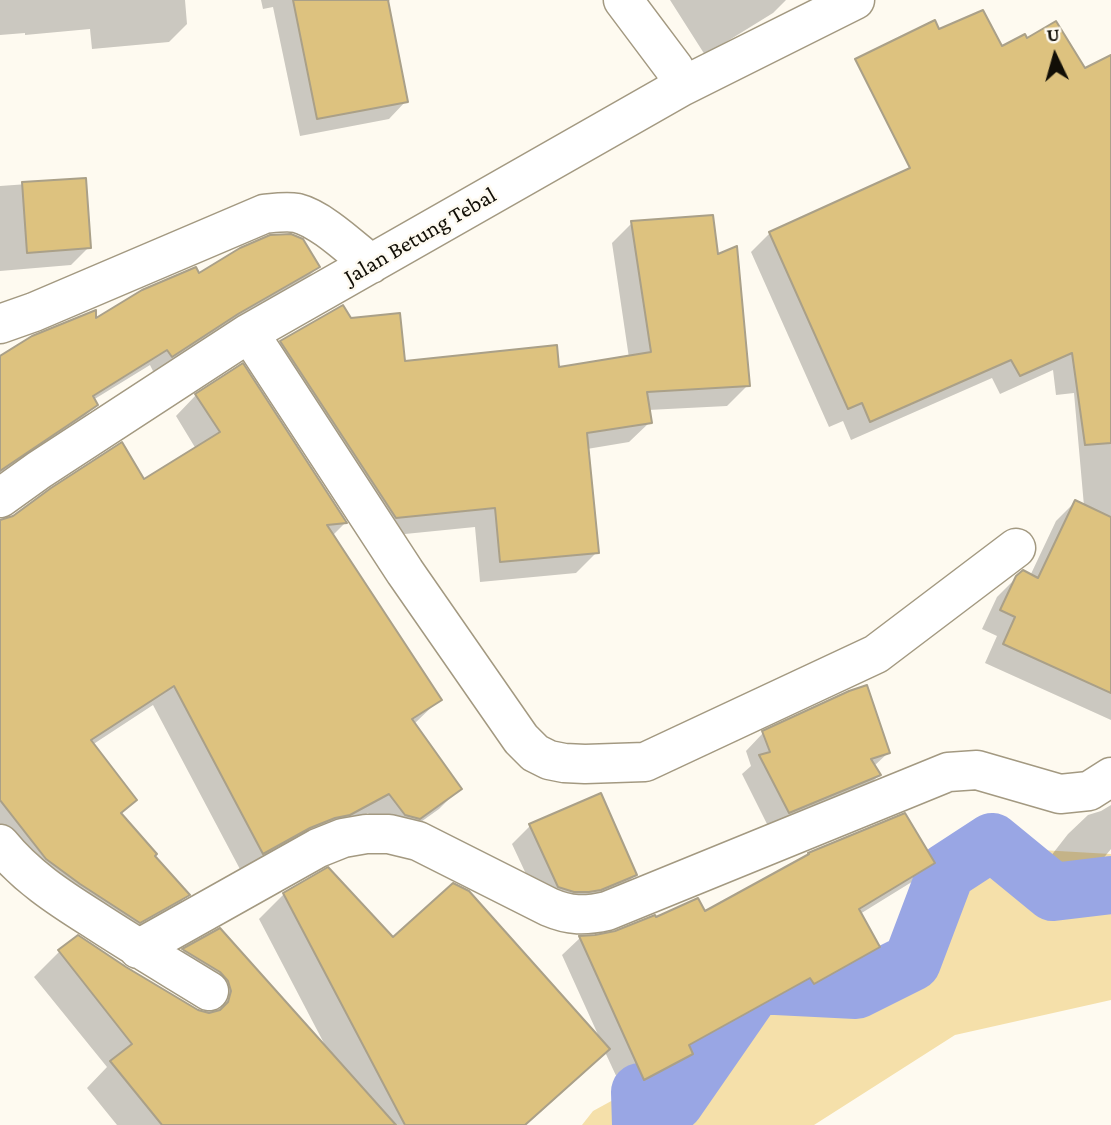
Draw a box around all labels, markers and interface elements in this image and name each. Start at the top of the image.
north arrow [1020,21,1090,91]
text: U [1046,24,1061,46]
street label: Jalan Betung Tebal [339,181,501,291]

